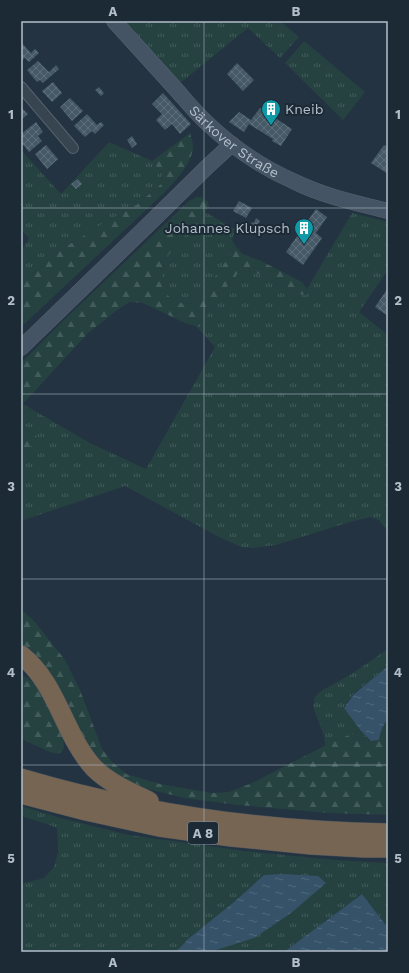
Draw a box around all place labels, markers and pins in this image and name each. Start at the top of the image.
building icon: Kneib [260,98,282,126]
place label: Kneib [285,101,323,117]
building icon: Johannes Klupsch [293,217,315,245]
place label: Johannes Klupsch [165,220,290,236]

